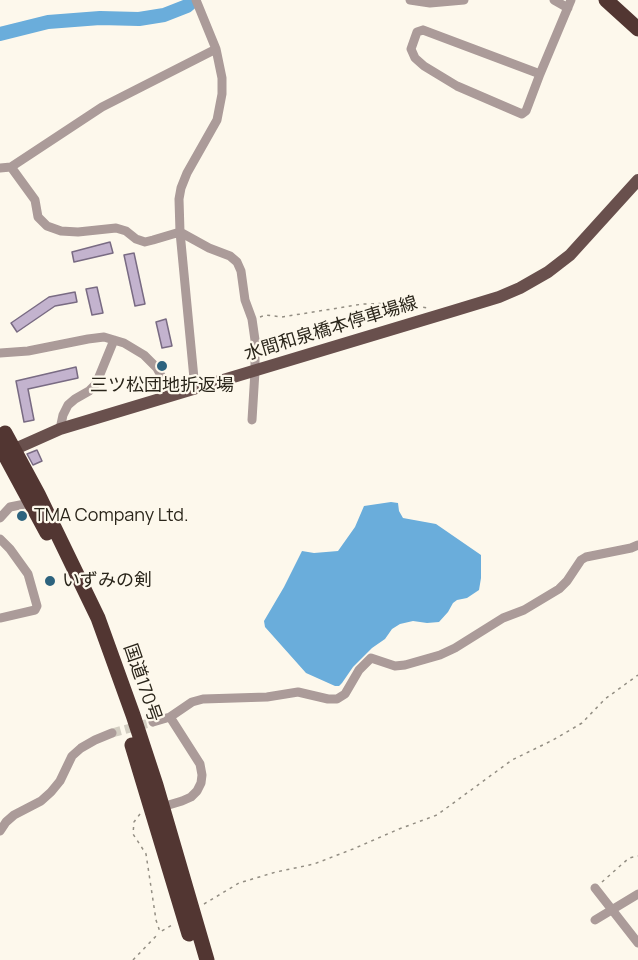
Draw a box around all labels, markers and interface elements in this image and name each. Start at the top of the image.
street label: 水間和泉橋本停車場線 [242,292,420,366]
marker: 三ツ松団地折返場 [155,359,169,373]
place label: 三ツ松団地折返場 [90,375,234,397]
place label: TMA Company Ltd. [34,505,189,527]
marker: TMA Company Ltd. [15,509,29,523]
place label: いずみの剣 [62,570,152,592]
marker: いずみの剣 [43,574,57,588]
street label: 国道170号 [119,641,165,725]

